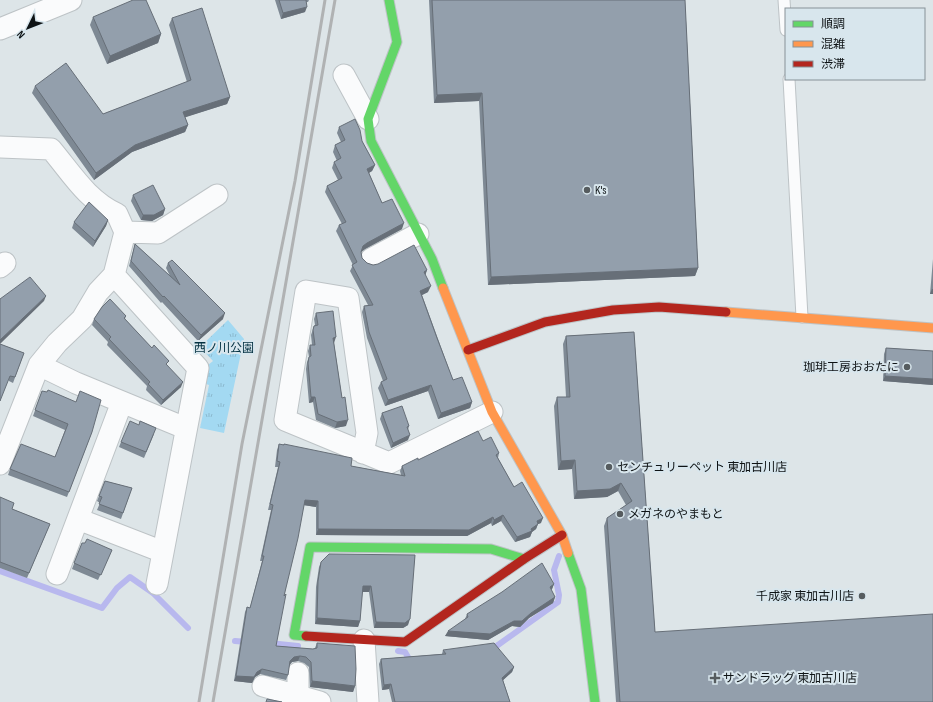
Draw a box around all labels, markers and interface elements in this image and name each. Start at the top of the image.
north arrow [8,8,48,48]
legend [785,8,925,80]
text: 順調 [821,17,845,32]
text: N [14,28,28,41]
text: 混雑 [821,37,845,52]
text: 渋滞 [821,57,845,72]
place label: K's [595,183,607,198]
marker: K's [582,185,592,195]
park label: 西ノ川公園 [194,341,254,356]
place label: 珈琲工房おおたに [803,360,899,375]
marker: 珈琲工房おおたに [902,362,912,372]
place label: センチュリーペット 東加古川店 [617,460,787,475]
marker: センチュリーペット 東加古川店 [604,462,614,472]
place label: メガネのやまもと [628,507,724,522]
marker: メガネのやまもと [615,509,625,519]
place label: 千成家 東加古川店 [756,589,854,604]
marker: 千成家 東加古川店 [857,591,867,601]
place label: サンドラッグ 東加古川店 [723,671,857,686]
marker: サンドラッグ 東加古川店 [710,673,720,683]

